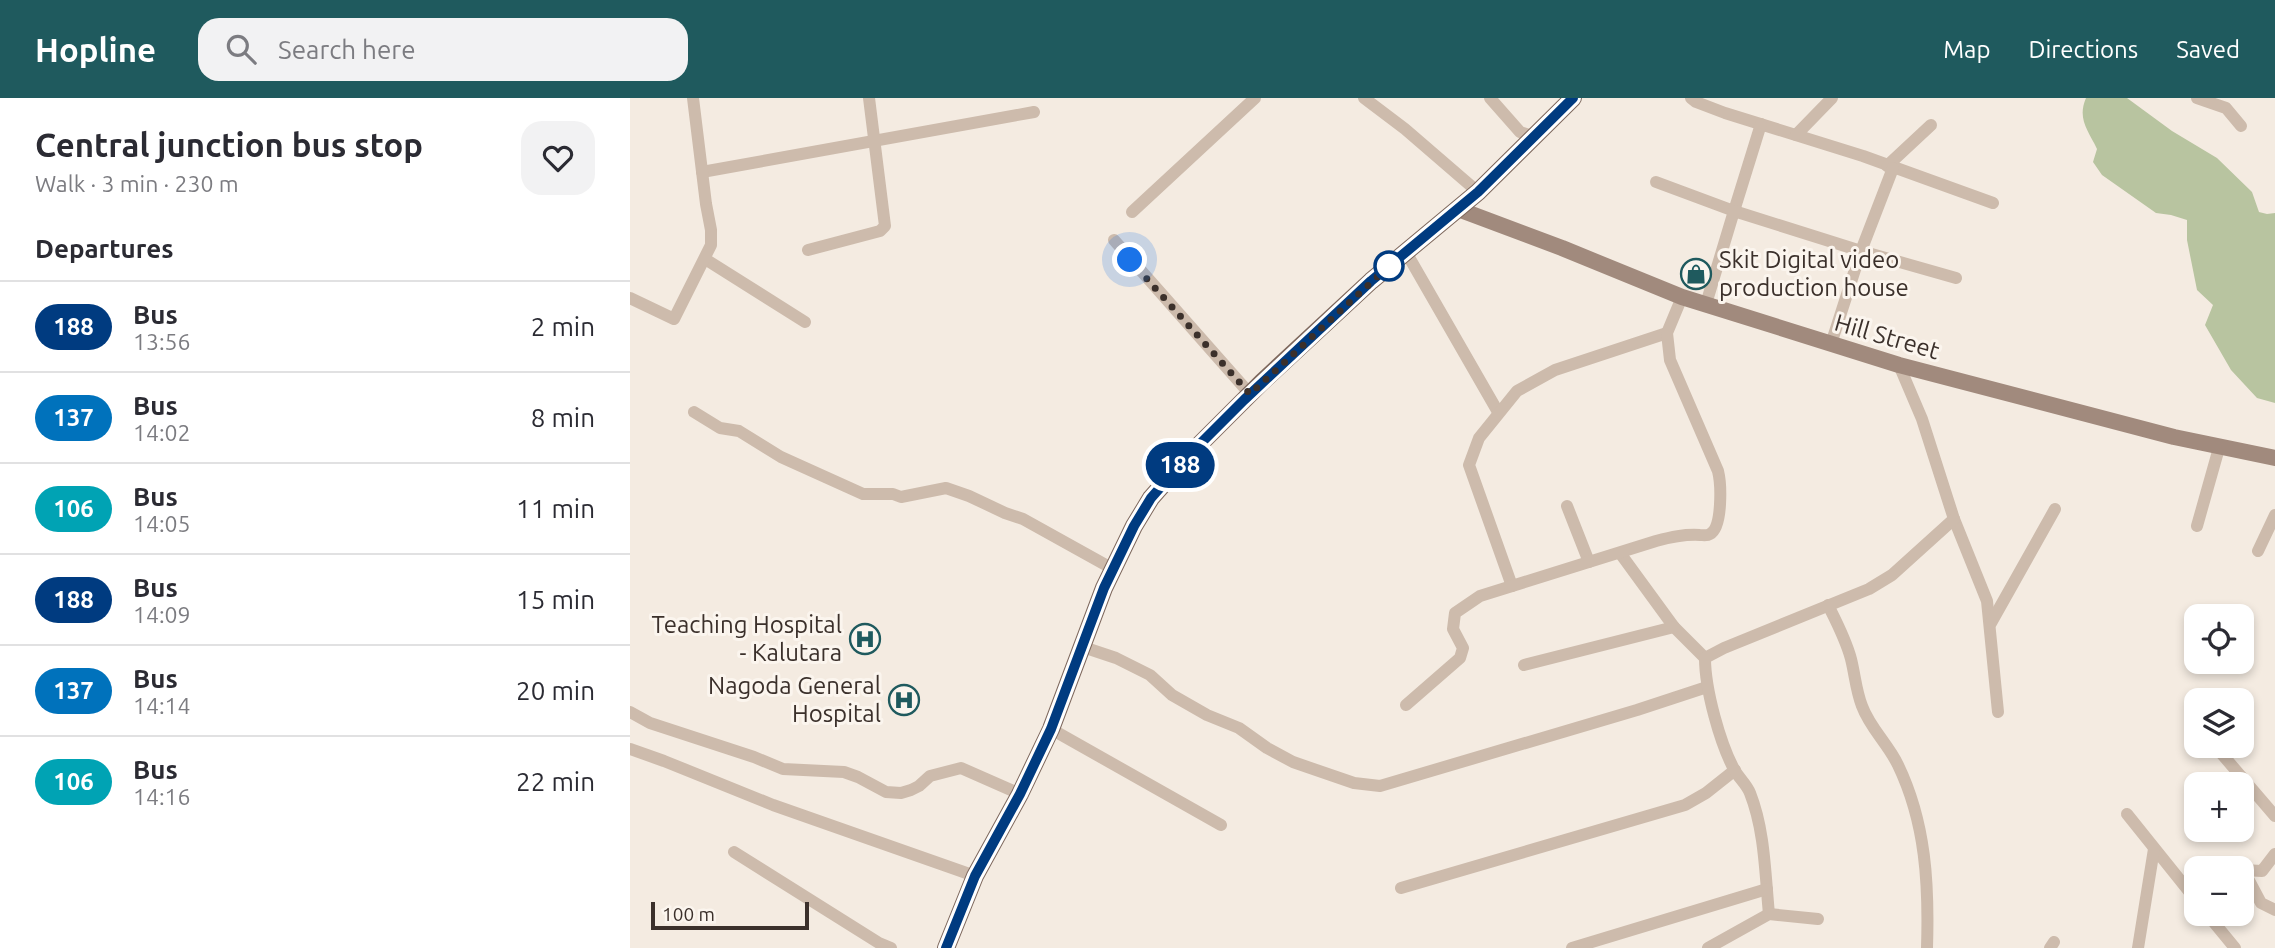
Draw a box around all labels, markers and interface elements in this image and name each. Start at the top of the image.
search box [198,18,688,81]
icon: search [222,30,260,68]
text: Hopline [35,31,156,68]
text: Search here [278,35,415,64]
text: Map [1943,36,1990,63]
text: Directions [2028,36,2138,63]
text: Saved [2176,36,2240,63]
button: heart [521,121,595,195]
text: Central junction bus stop [35,126,423,163]
text: Walk · 3 min · 230 m [35,171,239,196]
text: Departures [35,234,173,263]
your location [1112,242,1147,277]
place label: Skit Digital video production house [1719,246,1909,301]
unlabelled marker [1374,251,1404,281]
shop icon: Skit Digital video production house [1679,257,1713,291]
text: Bus [133,300,178,329]
street label: Hill Street [1832,309,1943,364]
text: 2 min [531,312,595,341]
text: 188 [53,313,94,340]
text: 13:56 [133,329,191,354]
text: Bus [133,391,178,420]
text: 8 min [531,403,595,432]
text: 137 [53,404,94,431]
text: 14:02 [133,420,191,445]
line badge: 188 [1140,442,1220,488]
text: 188 [1160,451,1200,478]
text: Bus [133,482,178,511]
text: 11 min [516,494,595,523]
text: 106 [53,495,94,522]
text: 14:05 [133,511,191,536]
text: Bus [133,573,178,602]
text: 15 min [516,585,595,614]
text: 188 [53,586,94,613]
text: 14:09 [133,602,191,627]
map controls [2184,604,2254,926]
button: locate [2184,604,2254,674]
place label: Teaching Hospital - Kalutara [651,611,842,666]
hospital icon: Teaching Hospital - Kalutara [848,622,882,656]
text: Bus [133,664,178,693]
place label: Nagoda General Hospital [708,672,881,727]
text: 20 min [516,676,595,705]
text: 137 [53,677,94,704]
hospital icon: Nagoda General Hospital [887,683,921,717]
button: layers [2184,688,2254,758]
text: 14:14 [133,693,191,718]
text: Bus [133,755,178,784]
text: 22 min [516,767,595,796]
text: 106 [53,768,94,795]
button: + [2184,772,2254,842]
text: 14:16 [133,784,191,809]
button: − [2184,856,2254,926]
scale bar [651,899,808,931]
text: 100 m [662,903,715,925]

